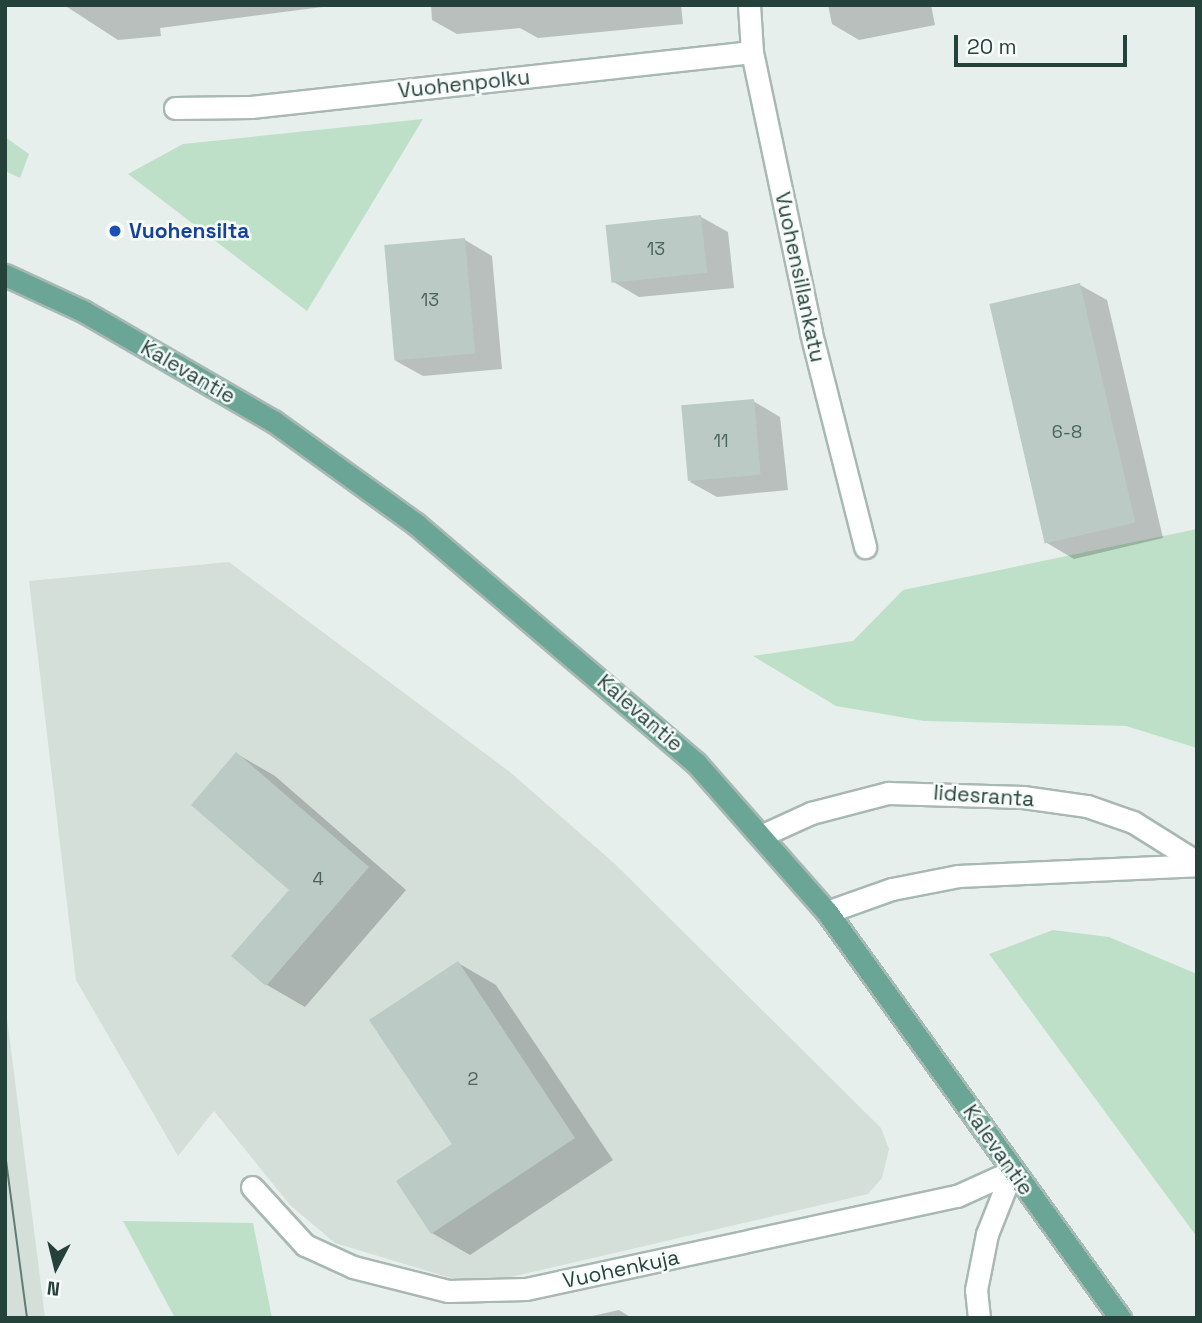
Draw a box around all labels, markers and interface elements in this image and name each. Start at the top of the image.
scale bar [957,21,1130,65]
text: 20 m [967,33,1017,60]
street label: Vuohenpolku [397,65,531,103]
street label: Vuohensillankatu [770,190,830,364]
place label: Vuohensilta [129,218,249,244]
marker: Vuohensilta [107,223,123,239]
house number: 13 [647,238,665,260]
house number: 13 [421,289,439,311]
street label: Kalevantie [136,335,240,409]
house number: 6-8 [1052,421,1082,443]
house number: 11 [713,430,729,452]
street label: Kalevantie [592,669,688,757]
street label: Iidesranta [933,780,1035,812]
house number: 4 [312,868,324,890]
house number: 2 [468,1068,478,1090]
street label: Kalevantie [958,1100,1038,1200]
north arrow [21,1232,91,1302]
street label: Vuohenkuja [561,1244,681,1294]
text: N [46,1275,61,1302]

